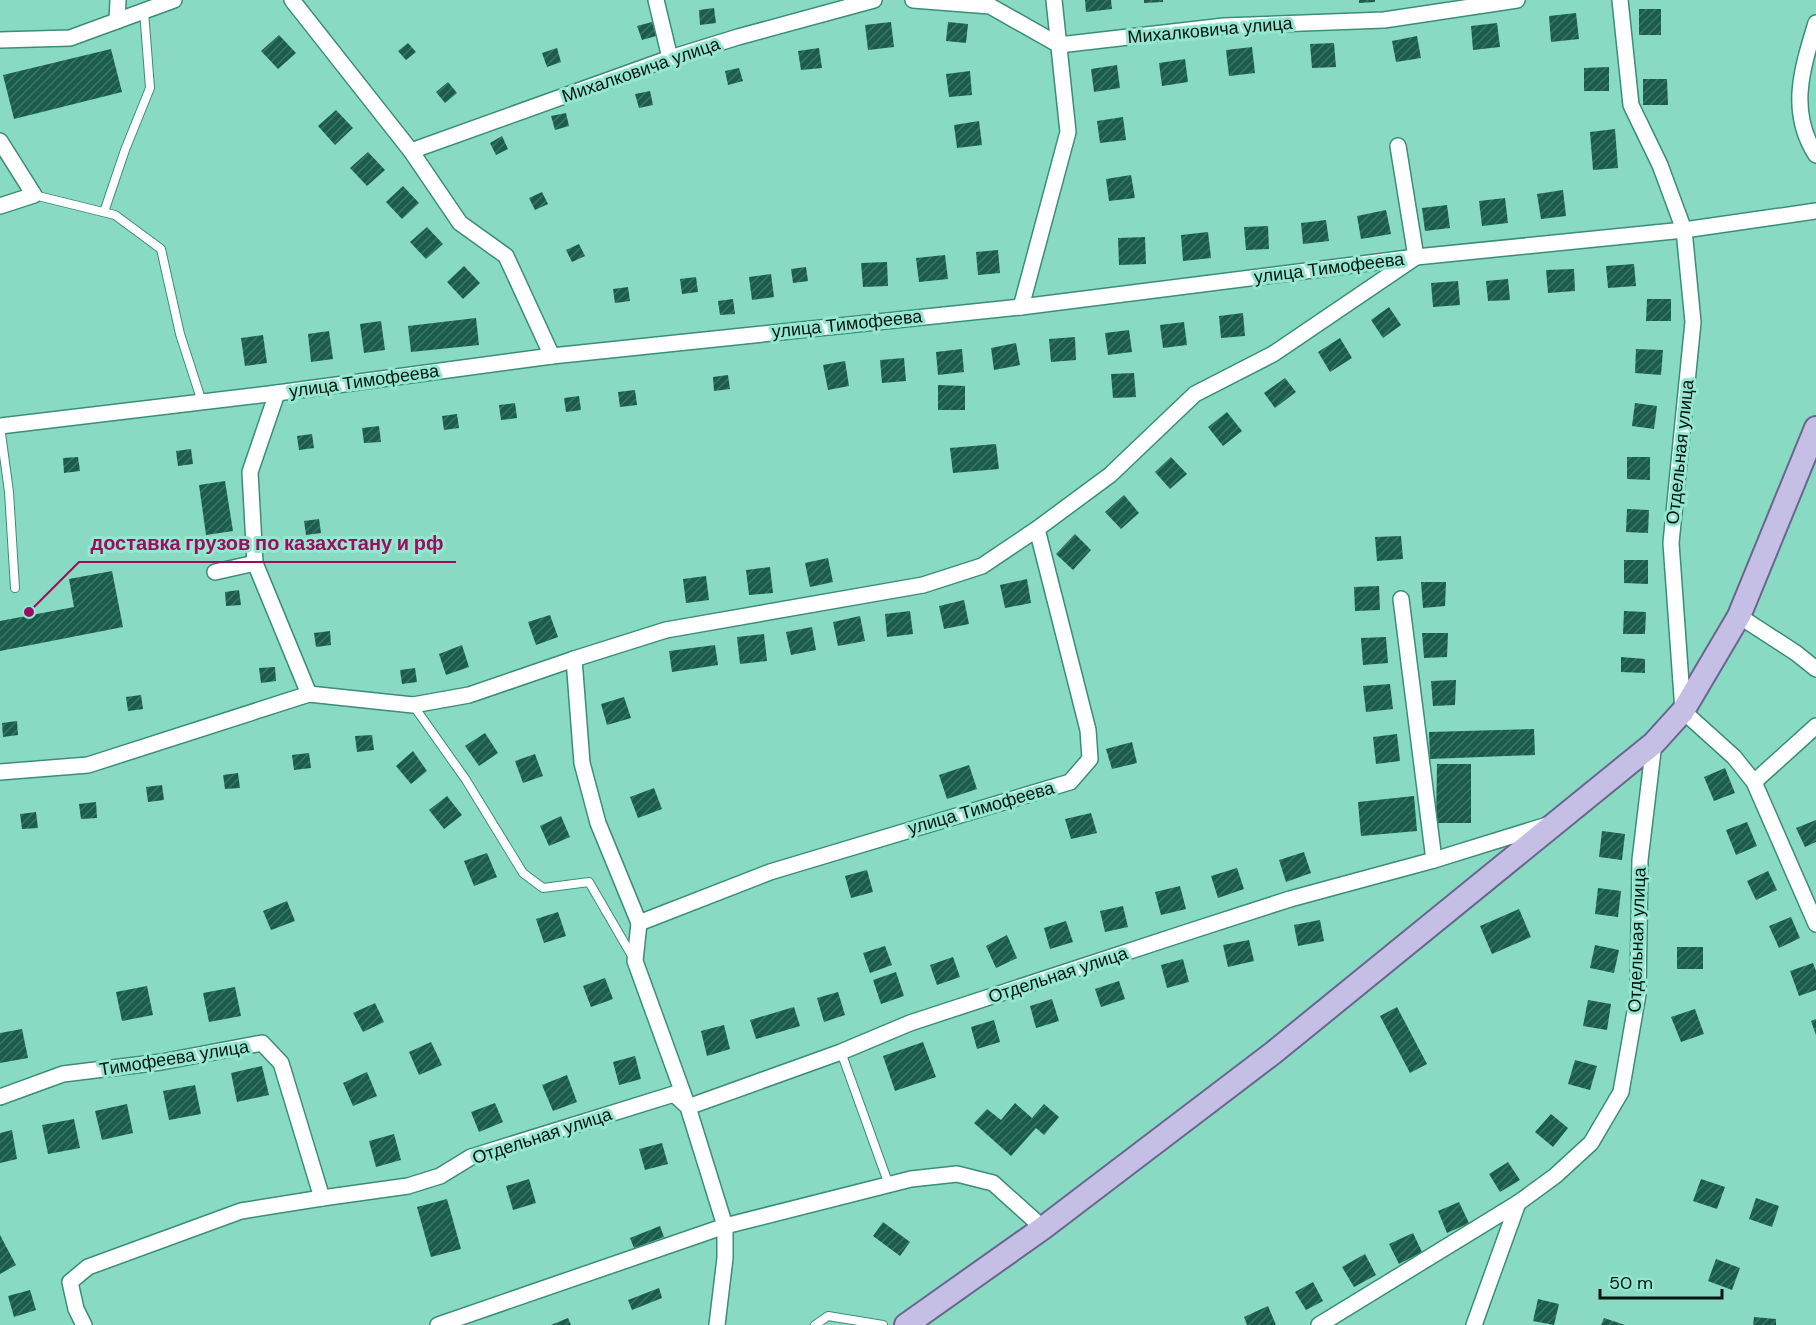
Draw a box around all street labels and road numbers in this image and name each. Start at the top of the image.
street label: Михалковича улица [1126,11,1295,49]
street label: Михалковича улица [559,31,724,108]
street label: улица Тимофеева [1253,247,1406,289]
street label: улица Тимофеева [771,304,924,344]
street label: улица Тимофеева [288,358,441,403]
street label: Отдельная улица [1660,377,1700,526]
street label: улица Тимофеева [905,775,1058,840]
street label: Отдельная улица [1622,866,1652,1013]
street label: Отдельная улица [985,941,1132,1009]
street label: Тимофеева улица [97,1034,251,1082]
street label: Отдельная улица [469,1102,616,1170]

